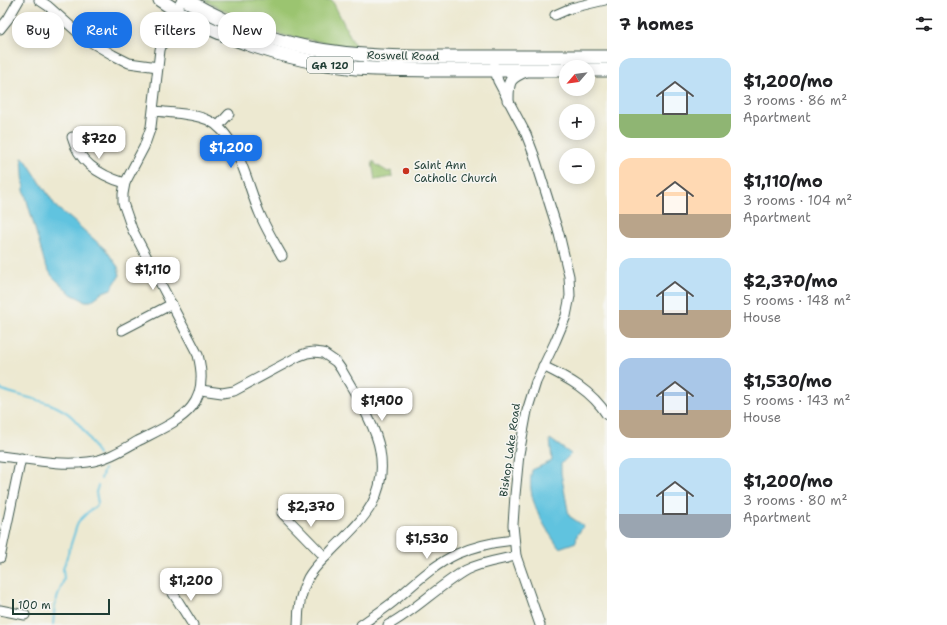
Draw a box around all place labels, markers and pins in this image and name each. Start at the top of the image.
pin: $720 [75,126,123,160]
pin: $1,200 [198,135,264,169]
place label: Saint Ann Catholic Church [414,158,497,186]
marker: Saint Ann Catholic Church [401,166,411,176]
pin: $1,110 [120,257,186,291]
pin: $1,900 [349,388,415,422]
pin: $2,370 [278,494,344,528]
pin: $1,530 [394,526,460,560]
pin: $1,200 [158,568,224,602]

